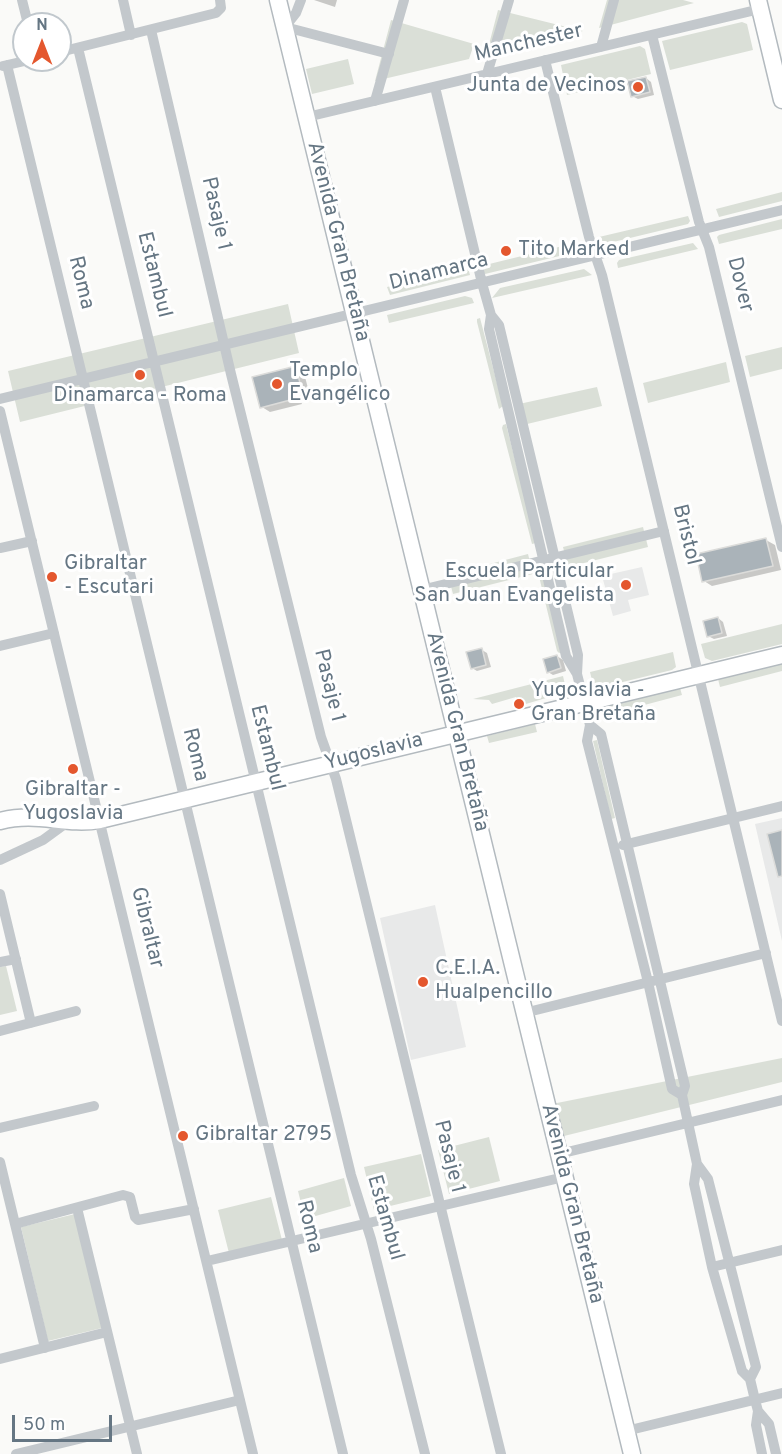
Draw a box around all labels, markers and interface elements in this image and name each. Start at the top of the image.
north arrow [12,12,72,72]
text: N [36,16,48,36]
street label: Manchester [472,19,586,69]
place label: Junta de Vecinos [467,74,626,100]
marker: Junta de Vecinos [631,80,645,94]
street label: Avenida Gran Bretaña [300,139,374,345]
street label: Pasaje 1 [194,175,236,253]
street label: Estambul [130,229,176,321]
place label: Tito Marked [518,238,630,264]
marker: Tito Marked [499,244,513,258]
street label: Dinamarca [387,249,491,297]
street label: Roma [61,254,99,312]
street label: Dover [720,255,758,315]
place label: Templo Evangélico [289,359,390,409]
marker: Dinamarca - Roma [133,368,147,382]
marker: Templo Evangélico [270,377,284,391]
place label: Dinamarca - Roma [53,384,227,410]
street label: Bristol [665,502,705,568]
place label: Gibraltar - Escutari [64,552,154,602]
place label: Escuela Particular San Juan Evangelista [414,560,614,610]
marker: Gibraltar - Escutari [45,570,59,584]
marker: Escuela Particular San Juan Evangelista [619,578,633,592]
street label: Avenida Gran Bretaña [419,629,493,835]
street label: Pasaje 1 [307,647,349,725]
place label: Yugoslavia - Gran Bretaña [531,679,656,729]
marker: Yugoslavia - Gran Bretaña [512,697,526,711]
street label: Estambul [243,702,289,794]
street label: Roma [175,726,213,784]
street label: Yugoslavia [322,729,426,777]
marker: Gibraltar - Yugoslavia [66,762,80,776]
place label: Gibraltar - Yugoslavia [23,778,123,828]
street label: Gibraltar [124,885,168,971]
place label: C.E.I.A. Hualpencillo [435,957,553,1007]
marker: C.E.I.A. Hualpencillo [416,975,430,989]
street label: Avenida Gran Bretaña [534,1101,608,1307]
street label: Pasaje 1 [427,1118,469,1196]
place label: Gibraltar 2795 [195,1123,332,1149]
marker: Gibraltar 2795 [176,1129,190,1143]
street label: Estambul [360,1172,408,1264]
street label: Roma [289,1198,327,1256]
scale bar [15,1403,116,1441]
text: 50 m [23,1414,65,1437]

